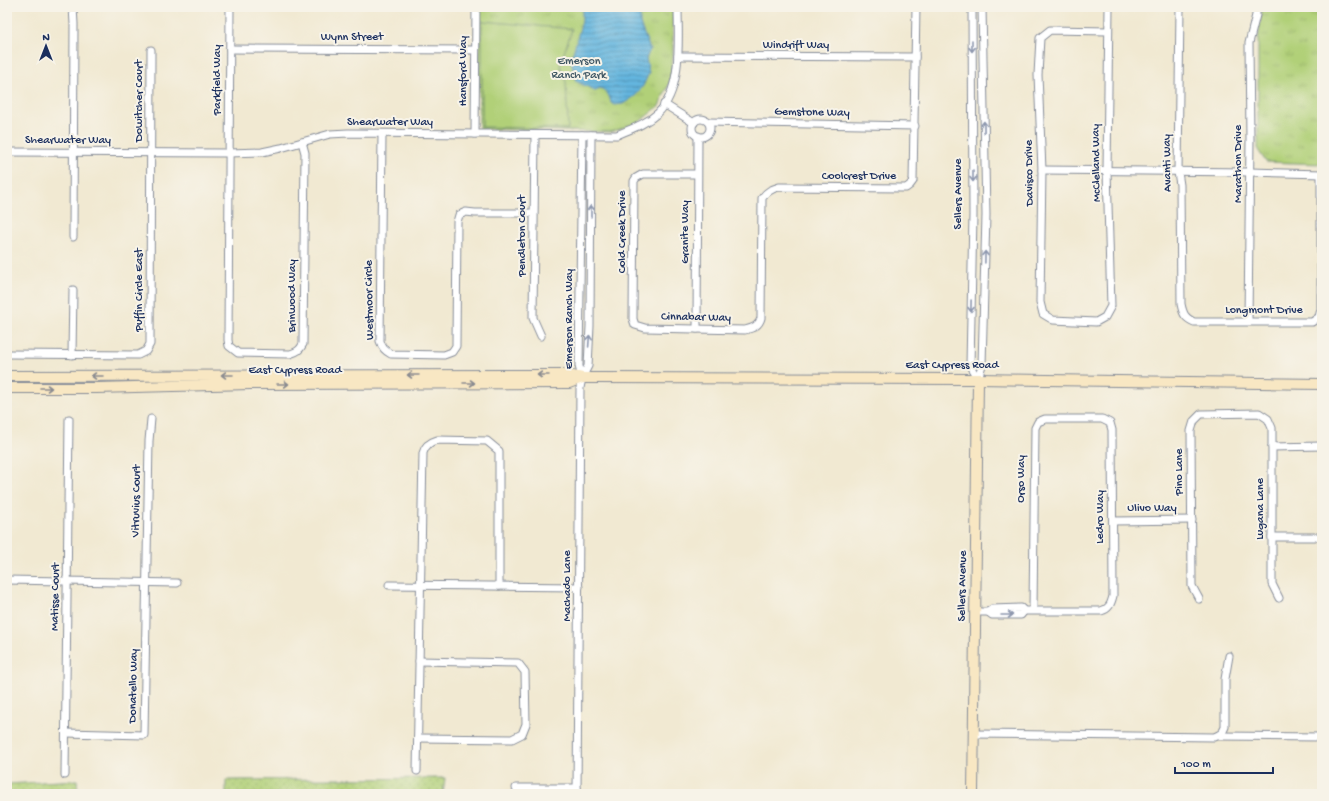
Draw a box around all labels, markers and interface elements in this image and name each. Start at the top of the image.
north arrow [26,26,66,66]
street label: Wynn Street [321,31,384,45]
text: N [42,32,50,44]
street label: Hansford Way [457,36,471,106]
street label: Windrift Way [763,39,829,53]
one-way arrow [968,39,976,52]
street label: Parkfield Way [211,45,225,116]
park label: Emerson Ranch Park [552,55,608,83]
street label: Dowitcher Court [133,59,147,143]
street label: Gemstone Way [774,105,850,121]
street label: Shearwater Way [347,116,433,130]
one-way arrow [980,121,988,134]
street label: McClelland Way [1089,124,1105,202]
street label: Marathon Drive [1232,124,1246,203]
street label: Shearwater Way [25,134,111,148]
street label: Avanti Way [1160,134,1176,192]
street label: Davisco Drive [1022,139,1038,207]
street label: Sellers Avenue [952,158,966,229]
one-way arrow [969,169,977,182]
street label: Coolcrest Drive [822,170,897,184]
street label: Cold Creek Drive [616,190,630,273]
street label: Pendleton Court [516,194,530,278]
street label: Granite Way [679,200,693,264]
one-way arrow [587,205,595,218]
street label: Puffin Circle East [133,247,147,333]
one-way arrow [981,251,989,264]
street label: Brinwood Way [286,259,300,334]
street label: Westmoor Circle [362,259,378,340]
street label: Emerson Ranch Way [563,269,577,369]
one-way arrow [967,299,975,312]
street label: Longmont Drive [1225,304,1304,318]
street label: Cinnabar Way [661,310,731,326]
one-way arrow [586,335,593,348]
street label: East Cypress Road [906,359,999,373]
street label: East Cypress Road [249,364,342,378]
one-way arrow [221,371,234,379]
one-way arrow [407,371,420,379]
one-way arrow [537,371,550,379]
one-way arrow [91,372,104,380]
one-way arrow [462,379,475,387]
one-way arrow [276,380,289,388]
one-way arrow [39,384,52,392]
street label: Pino Lane [1173,448,1187,496]
street label: Orso Way [1015,455,1029,503]
street label: Vitruvius Court [129,464,145,538]
street label: Lugana Lane [1254,477,1268,540]
street label: Ledro Way [1094,490,1108,544]
street label: Ulivo Way [1127,502,1177,516]
street label: Machado Lane [561,550,575,622]
street label: Sellers Avenue [955,550,971,622]
street label: Matisse Court [48,562,64,631]
one-way arrow [1000,611,1013,619]
street label: Donatello Way [126,648,142,724]
scale bar [1175,749,1273,775]
text: 100 m [1180,758,1211,772]

